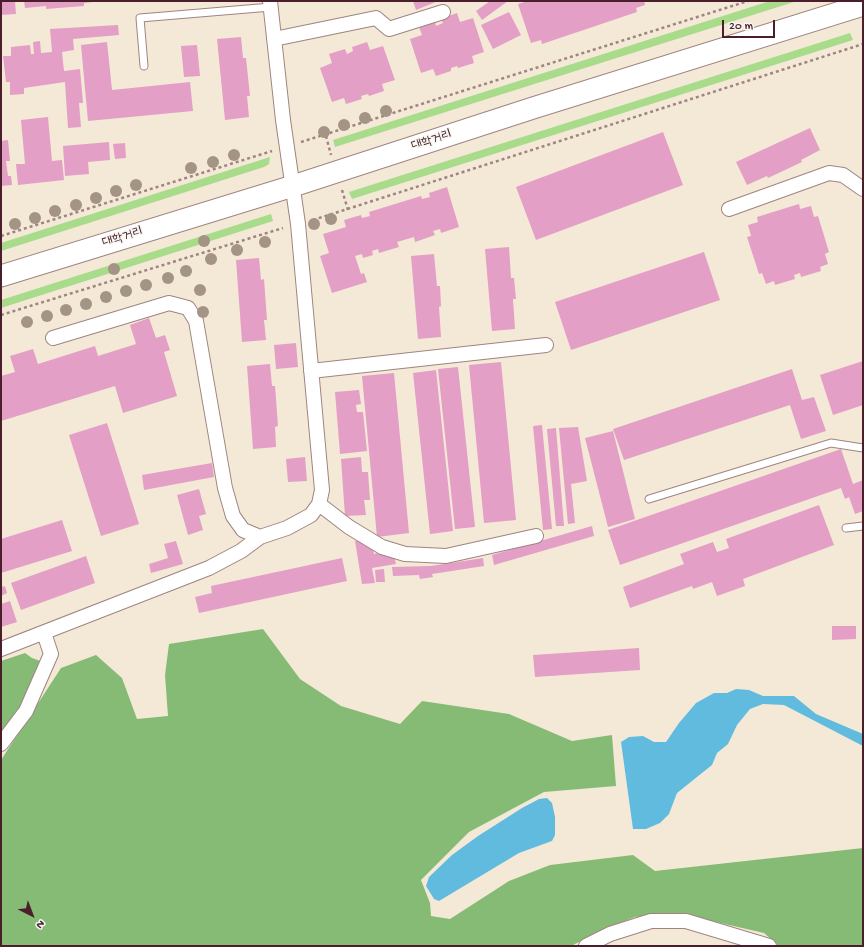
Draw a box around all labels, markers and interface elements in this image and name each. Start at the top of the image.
scale bar [724,12,777,38]
text: 20 m [729,20,753,34]
street label: 대학거리 [410,127,454,155]
street label: 대학거리 [101,224,145,252]
north arrow [12,895,52,935]
text: N [33,917,47,931]

